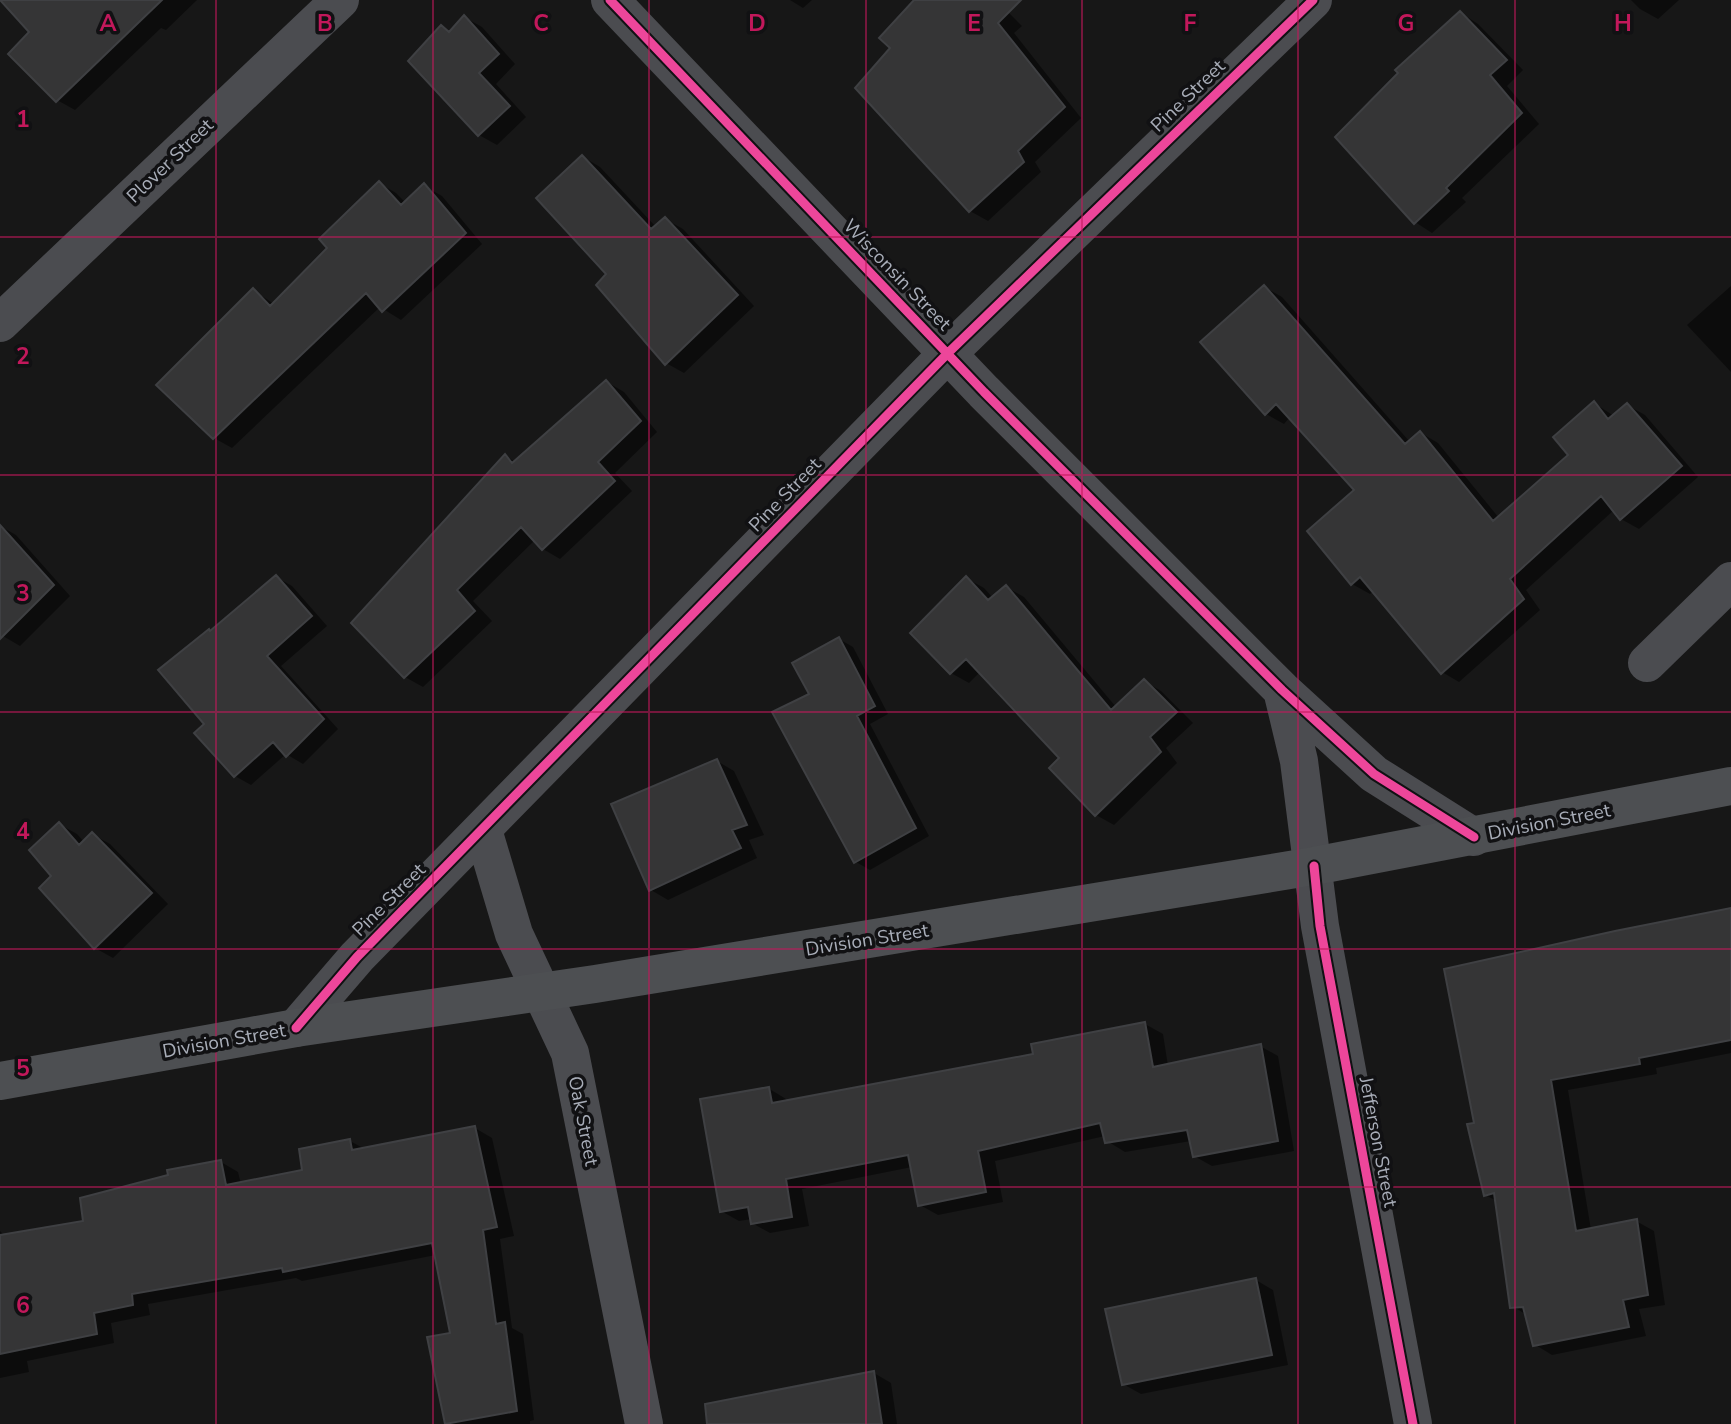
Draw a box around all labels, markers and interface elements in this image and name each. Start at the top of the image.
text: A [99,8,117,39]
text: B [317,8,333,39]
text: C [533,8,549,39]
text: D [748,8,766,39]
text: E [967,8,981,39]
text: F [1184,8,1197,39]
text: G [1398,8,1414,39]
text: H [1614,8,1632,39]
street label: Pine Street [1145,54,1231,138]
text: 1 [16,104,30,135]
street label: Plover Street [121,113,219,209]
street label: Wisconsin Street [837,214,957,337]
text: 2 [16,341,30,372]
street label: Pine Street [743,452,827,538]
text: 3 [16,578,30,609]
street label: Division Street [1485,797,1613,847]
text: 4 [16,816,30,847]
street label: Pine Street [347,857,432,942]
street label: Division Street [804,917,931,963]
street label: Division Street [161,1017,288,1065]
text: 5 [16,1053,30,1084]
street label: Oak Street [562,1074,604,1168]
street label: Jefferson Street [1352,1074,1403,1210]
text: 6 [16,1290,30,1321]

